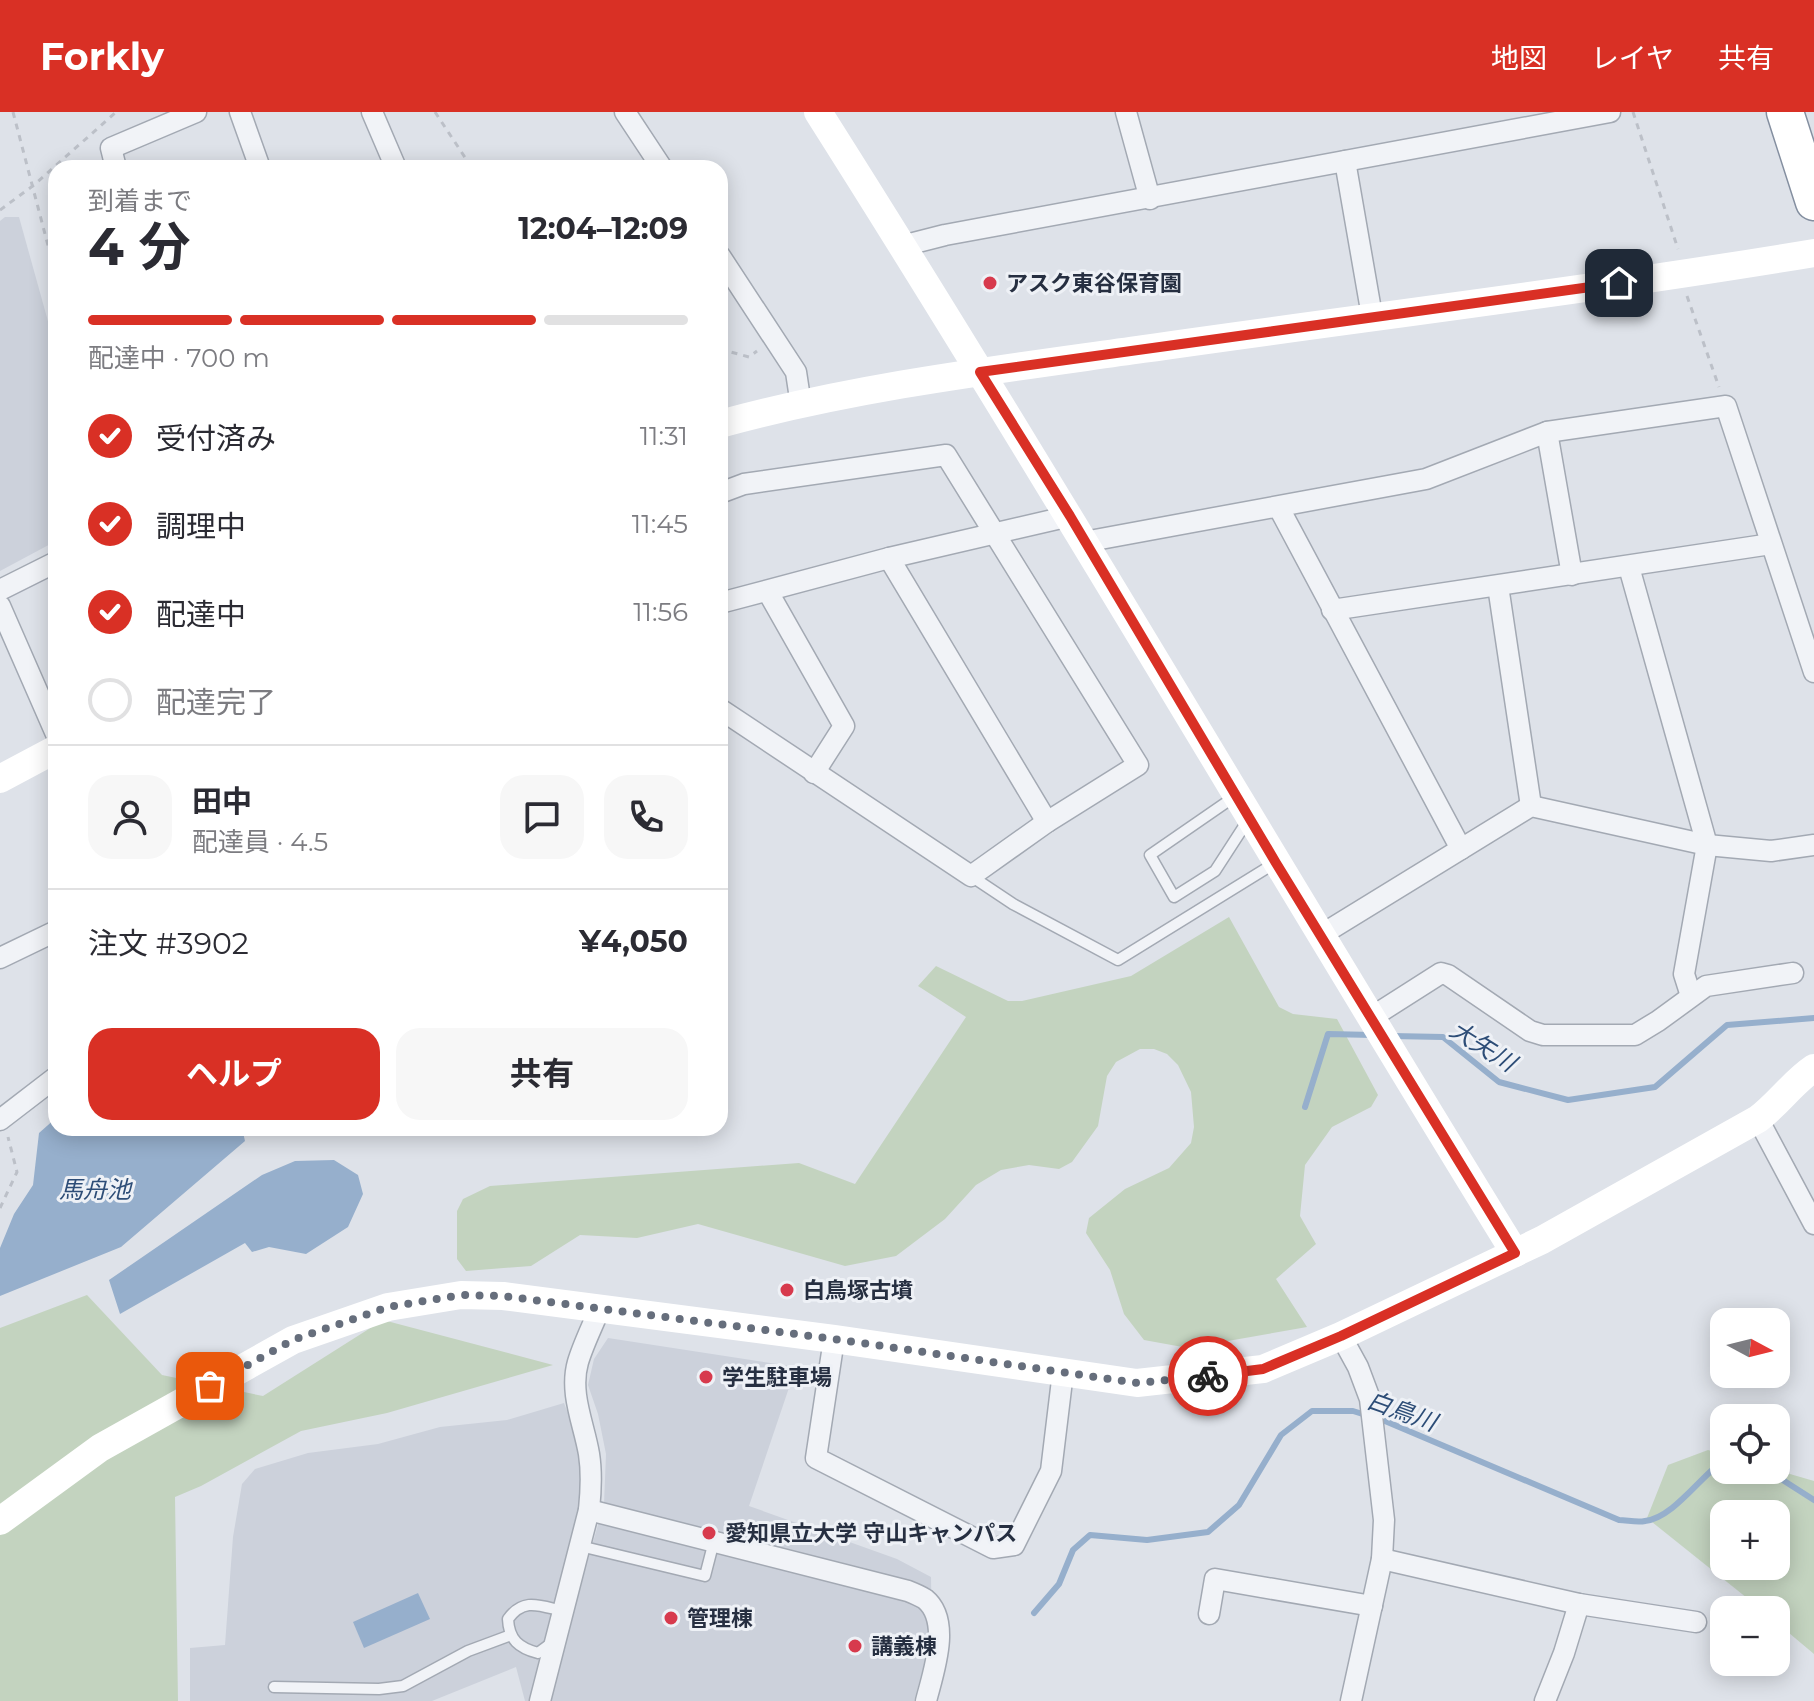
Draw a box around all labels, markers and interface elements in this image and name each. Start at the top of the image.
text: Forkly [40,33,164,80]
text: 地図 [1491,41,1547,75]
text: レイヤ [1591,41,1674,75]
text: 共有 [1718,41,1774,75]
text: 到着まで [88,185,192,217]
text: 12:04–12:09 [518,210,688,247]
text: 4 分 [88,215,191,278]
pin [1585,249,1653,317]
icon: home [1597,261,1641,305]
place label: アスク東谷保育園 [1006,270,1182,297]
marker: アスク東谷保育園 [981,274,999,292]
text: 配達中 · 700 m [88,342,270,374]
icon: check [88,414,132,458]
text: 受付済み [156,420,276,457]
text: 11:31 [640,420,688,452]
icon: check [88,502,132,546]
text: 調理中 [156,508,246,545]
text: 11:45 [632,508,688,540]
icon: check [88,590,132,634]
text: 配達中 [156,596,246,633]
text: 11:56 [633,596,688,628]
text: 配達完了 [156,684,276,721]
button: person [88,775,172,859]
button: chat [500,775,584,859]
button: phone [604,775,688,859]
text: 田中 [192,783,252,820]
text: 配達員 · 4.5 [192,826,328,858]
text: ¥4,050 [579,923,688,960]
text: 注文 #3902 [88,925,249,962]
water label: 大矢川 [1445,1015,1524,1079]
button: ヘルプ [88,1028,380,1120]
button: 共有 [396,1028,688,1120]
water label: 馬舟池 [59,1175,133,1204]
place label: 白鳥塚古墳 [803,1277,913,1304]
marker: 白鳥塚古墳 [778,1281,796,1299]
north arrow [1710,1308,1790,1388]
map controls [1710,1308,1790,1676]
courier [1168,1336,1248,1416]
pin [176,1352,244,1420]
icon: bike [1186,1354,1230,1398]
icon: bag [188,1364,232,1408]
place label: 学生駐車場 [722,1364,832,1391]
marker: 学生駐車場 [697,1368,715,1386]
water label: 白鳥川 [1363,1385,1444,1438]
button: locate [1710,1404,1790,1484]
button: + [1710,1500,1790,1580]
place label: 愛知県立大学 守山キャンパス [725,1520,1017,1547]
marker: 愛知県立大学 守山キャンパス [700,1524,718,1542]
button: − [1710,1596,1790,1676]
place label: 管理棟 [687,1605,753,1632]
marker: 管理棟 [662,1609,680,1627]
place label: 講義棟 [871,1633,937,1660]
marker: 講義棟 [846,1637,864,1655]

